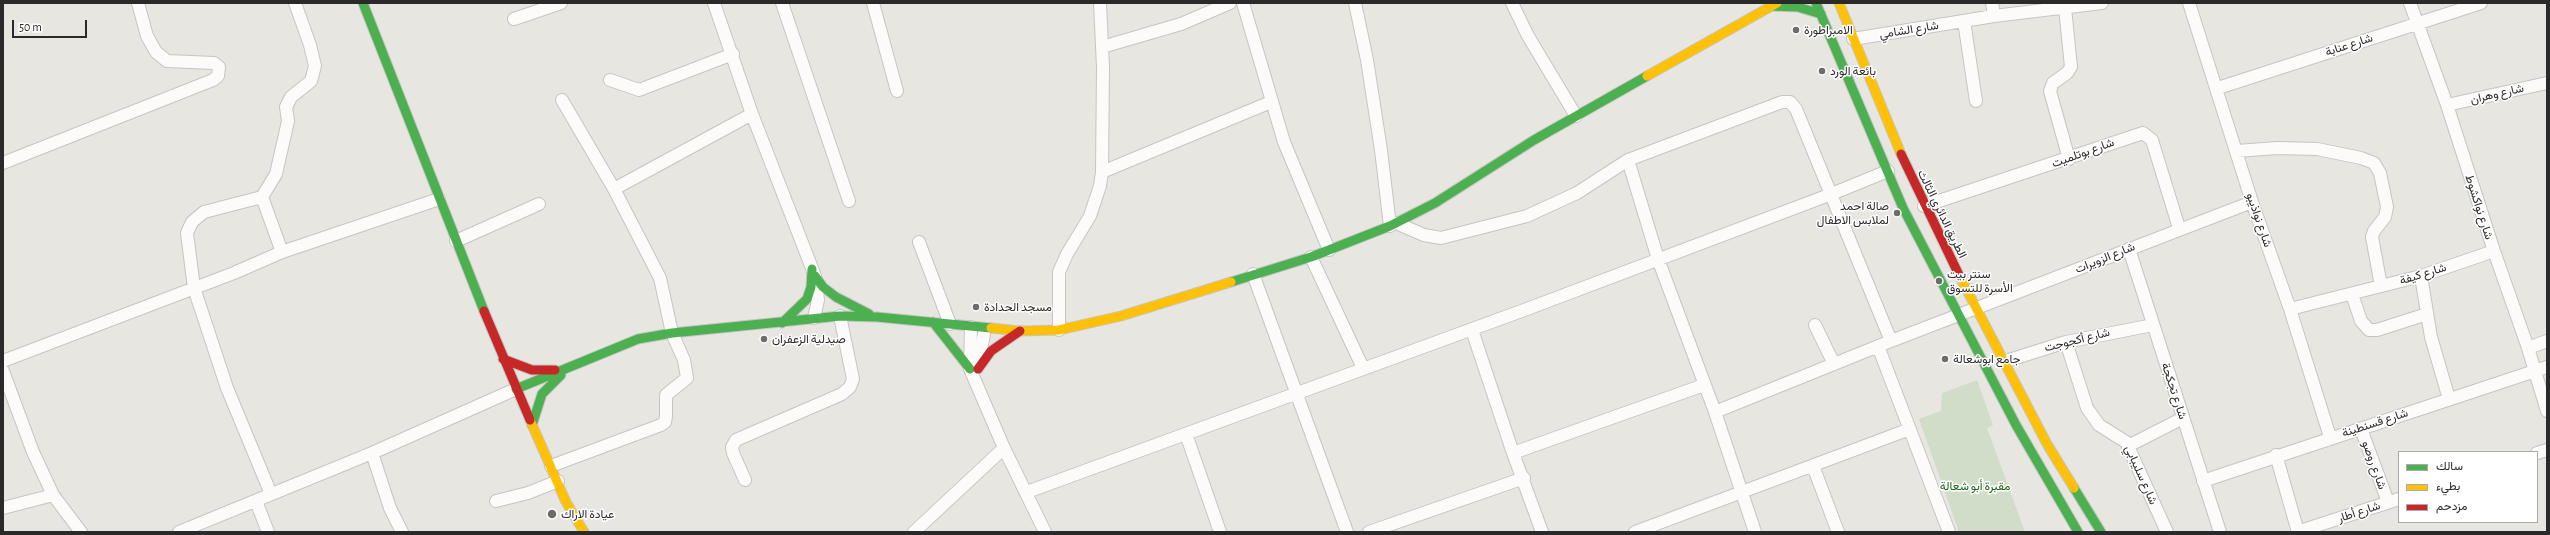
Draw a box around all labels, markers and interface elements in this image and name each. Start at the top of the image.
scale bar [14,12,89,38]
street label: شارع الشامي [1878,18,1940,42]
text: 50 m [19,21,42,33]
place label: الامبراطورة [1804,23,1853,37]
marker: الامبراطورة [1791,25,1801,35]
street label: شارع عنابة [2323,31,2375,59]
place label: بائعة الورد [1830,64,1876,78]
marker: بائعة الورد [1817,66,1827,76]
street label: شارع وهران [2469,81,2525,107]
street label: شارع بوتلميت [2050,135,2116,171]
street label: الطريق الدائري الثالث [1914,167,1970,261]
street label: شارع نواكشوط [2462,173,2496,241]
street label: شارع نواذيبو [2243,191,2275,249]
place label: صالة احمد لملابس الاطفال [1817,199,1889,227]
marker: صالة احمد لملابس الاطفال [1892,208,1902,218]
street label: شارع الزويرات [2073,239,2137,277]
street label: شارع كيفة [2398,260,2448,288]
place label: سنتر بيت الأسرة للتسوق [1947,267,2013,295]
marker: سنتر بيت الأسرة للتسوق [1934,276,1944,286]
place label: مسجد الحدادة [984,300,1052,314]
marker: مسجد الحدادة [971,302,981,312]
street label: شارع أكجوجت [2043,325,2111,355]
place label: صيدلية الزعفران [772,332,846,346]
marker: صيدلية الزعفران [759,334,769,344]
place label: جامع ابوشعالة [1953,352,2021,366]
marker: جامع ابوشعالة [1940,354,1950,364]
street label: شارع تجكجة [2158,361,2190,421]
street label: شارع قسنطينة [2340,406,2410,440]
street label: شارع روصو [2359,439,2389,491]
street label: شارع سليبابي [2122,443,2160,507]
legend [2398,451,2538,523]
text: سالك [2436,460,2463,472]
park label: مقبرة أبو شعالة [1940,479,2010,493]
text: بطيء [2436,480,2460,492]
street label: شارع أطار [2336,498,2382,526]
text: مزدحم [2436,500,2467,512]
place label: عيادة الاراك [561,507,614,521]
marker: عيادة الاراك [546,508,558,520]

